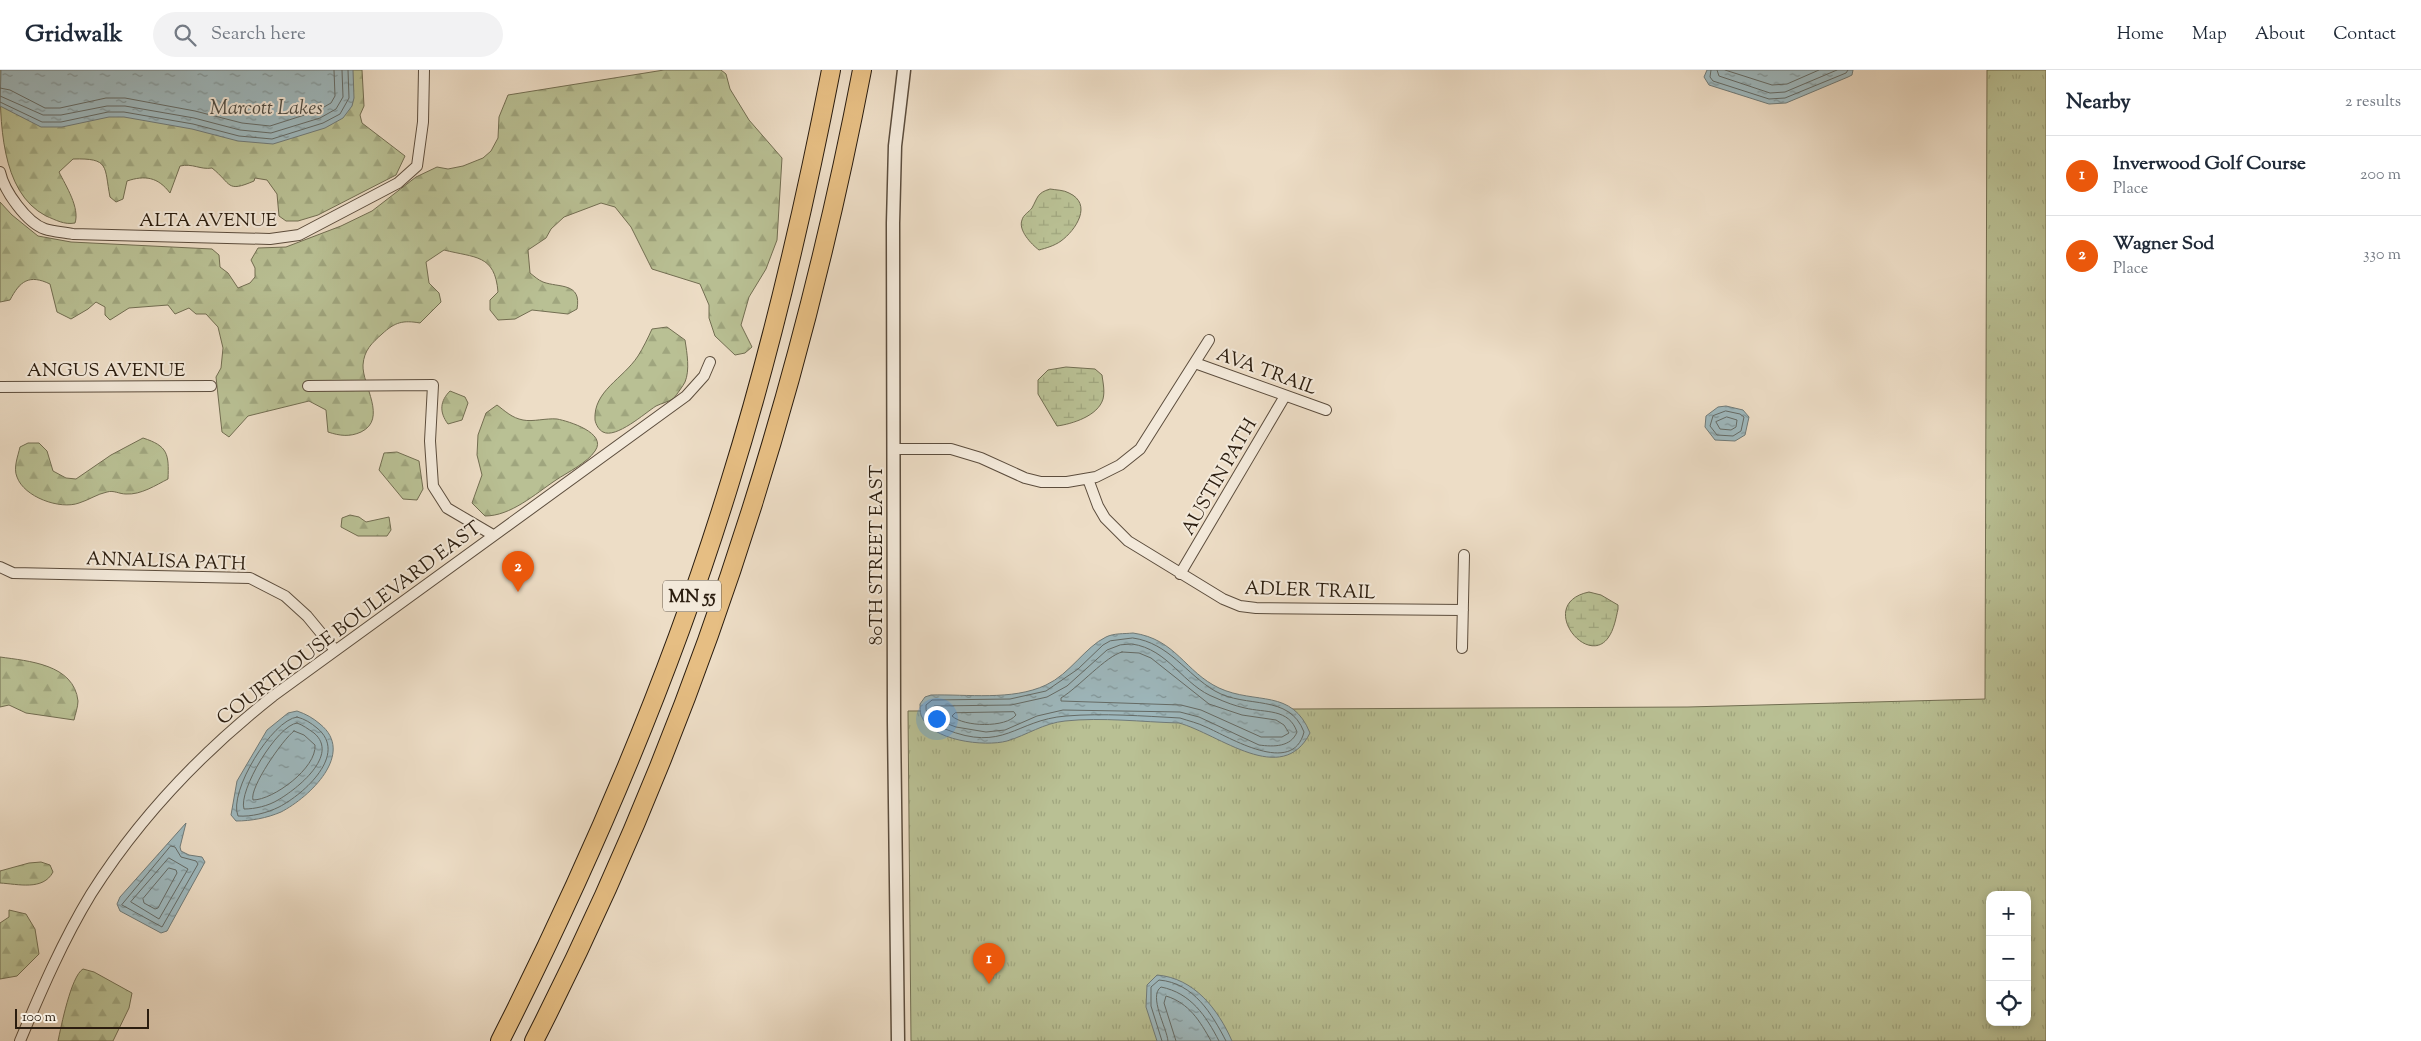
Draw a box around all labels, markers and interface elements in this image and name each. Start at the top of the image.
search box [153,12,503,57]
text: Gridwalk [25,18,123,52]
icon: search [171,21,199,49]
text: Search here [211,21,306,48]
text: Home [2117,22,2164,48]
text: Map [2192,22,2227,48]
text: About [2255,22,2305,48]
text: Contact [2333,22,2396,48]
text: Nearby [2066,88,2131,118]
text: 2 results [2345,91,2401,114]
water label: Marcott Lakes [209,95,323,124]
text: Inverwood Golf Course [2113,151,2306,178]
text: 1 [2079,164,2085,187]
text: 200 m [2360,164,2401,187]
text: Place [2113,178,2148,201]
street label: ALTA AVENUE [139,208,278,235]
text: Wagner Sod [2113,231,2214,258]
text: 2 [2078,244,2086,267]
text: 330 m [2363,244,2401,267]
text: Place [2113,258,2148,281]
street label: AVA TRAIL [1212,342,1321,403]
street label: ANGUS AVENUE [27,358,186,385]
street label: AUSTIN PATH [1176,414,1265,541]
street label: 80TH STREET EAST [864,465,891,645]
street label: COURTHOUSE BOULEVARD EAST [212,516,487,732]
street label: ANNALISA PATH [86,546,246,579]
pin: 2 [502,551,534,592]
street label: ADLER TRAIL [1244,576,1376,607]
road number: MN 55 [663,581,721,612]
your location [924,706,950,732]
map controls [1986,891,2031,1026]
button: + [1986,891,2031,936]
button: − [1986,936,2031,981]
pin: 1 [973,943,1005,984]
button: locate [1986,981,2031,1026]
scale bar [15,1006,149,1029]
text: 100 m [22,1008,56,1028]

